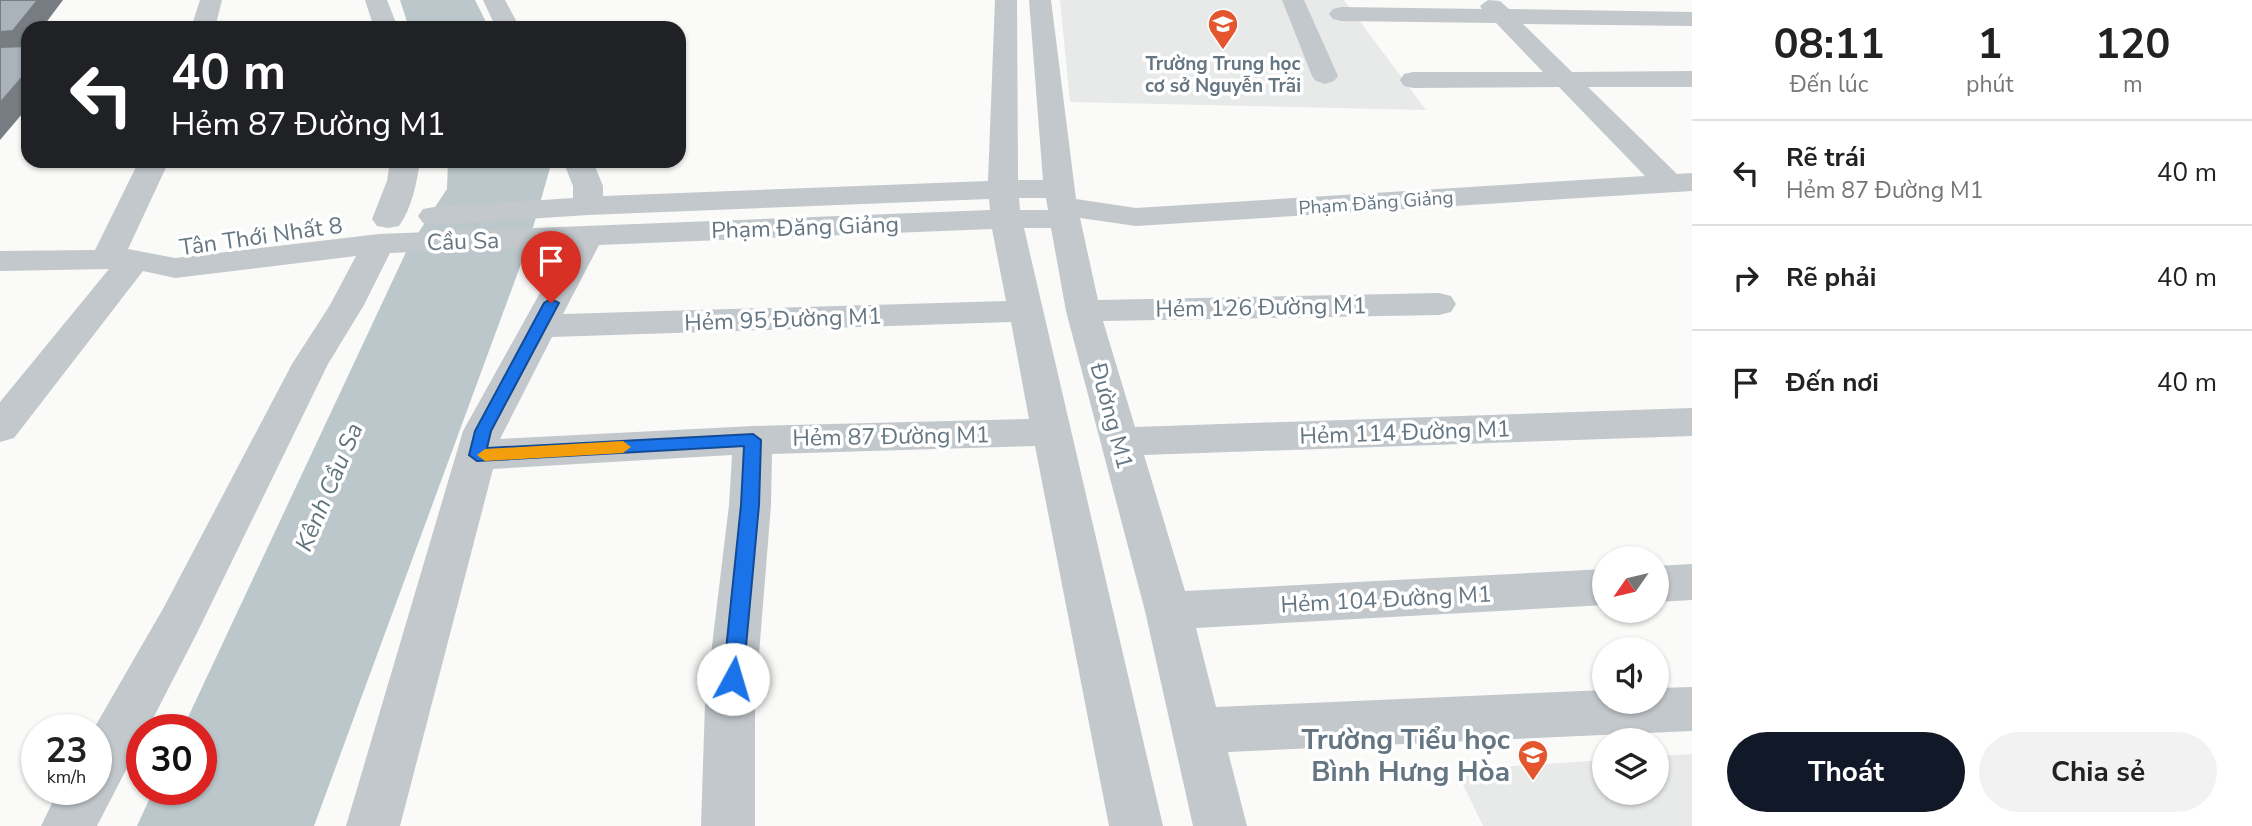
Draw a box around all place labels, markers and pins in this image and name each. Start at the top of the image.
school or university icon: Trường Trung học cơ sở Nguyễn Trãi [1206,7,1240,51]
place label: Trường Trung học cơ sở Nguyễn Trãi [1145,51,1301,99]
pin [521,231,581,303]
place label: Trường Tiểu học Bình Hưng Hòa [1301,721,1510,791]
school or university icon: Trường Tiểu học Bình Hưng Hòa [1516,738,1550,782]

